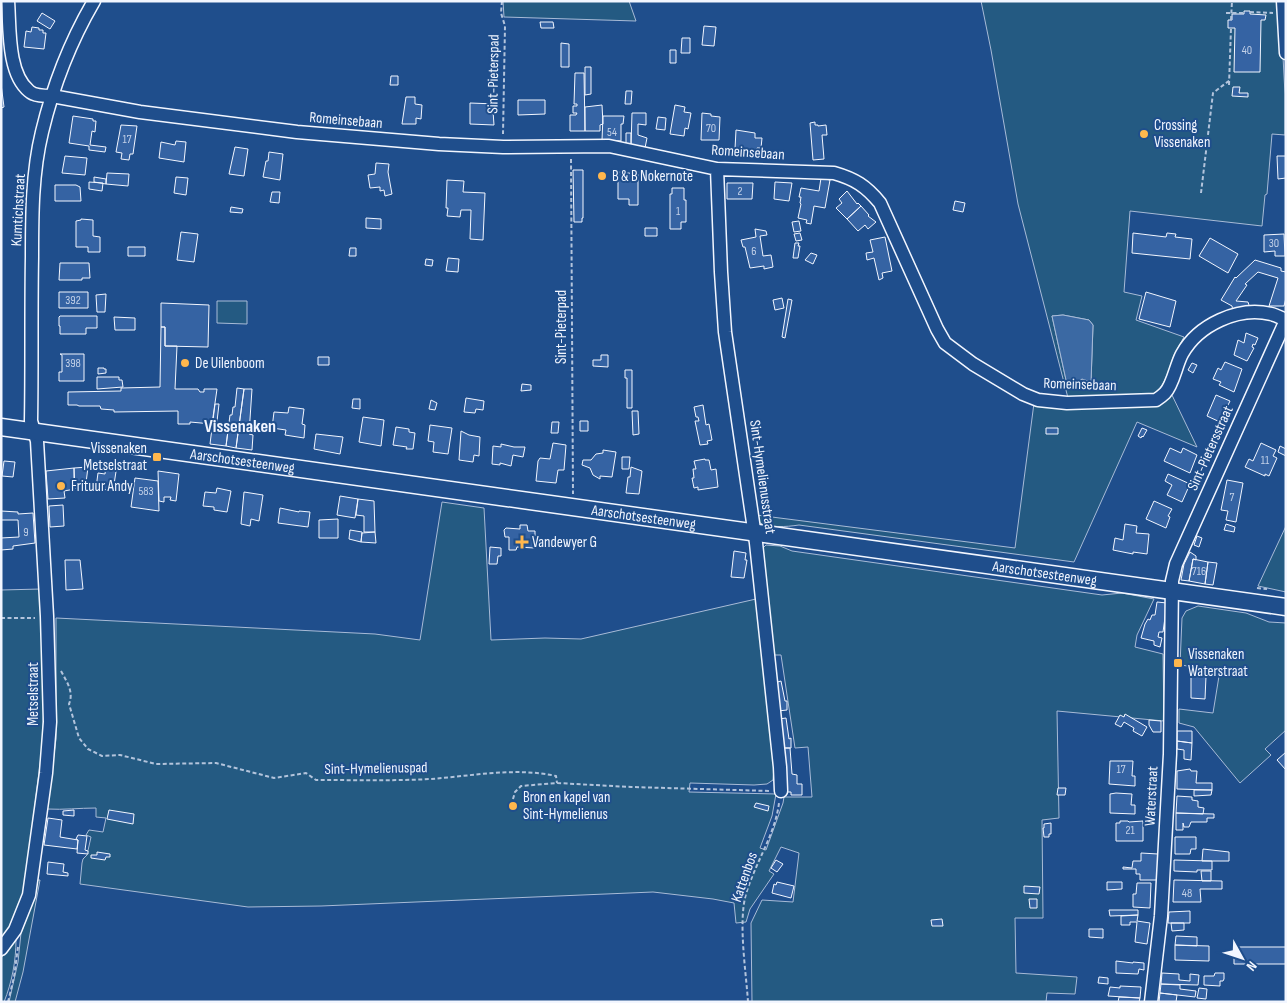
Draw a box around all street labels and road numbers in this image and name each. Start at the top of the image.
street label: Sint-Pieterspad [483,34,504,114]
street label: Romeinsebaan [309,108,383,133]
street label: Romeinsebaan [711,140,785,165]
street label: Kumtichstraat [7,173,30,247]
street label: Sint-Pieterpad [552,290,571,364]
street label: Romeinsebaan [1043,374,1117,395]
street label: Sint-Pietersstraat [1183,402,1238,494]
street label: Sint-Hymelienusstraat [745,419,780,536]
street label: Aarschotsesteenweg [188,444,296,478]
street label: Aarschotsesteenweg [589,501,697,534]
street label: Aarschotsesteenweg [990,557,1098,590]
street label: Metselstraat [24,662,43,726]
street label: Sint-Hymelienuspad [324,758,428,779]
street label: Waterstraat [1140,765,1163,826]
street label: Kattenbos [727,850,762,905]

